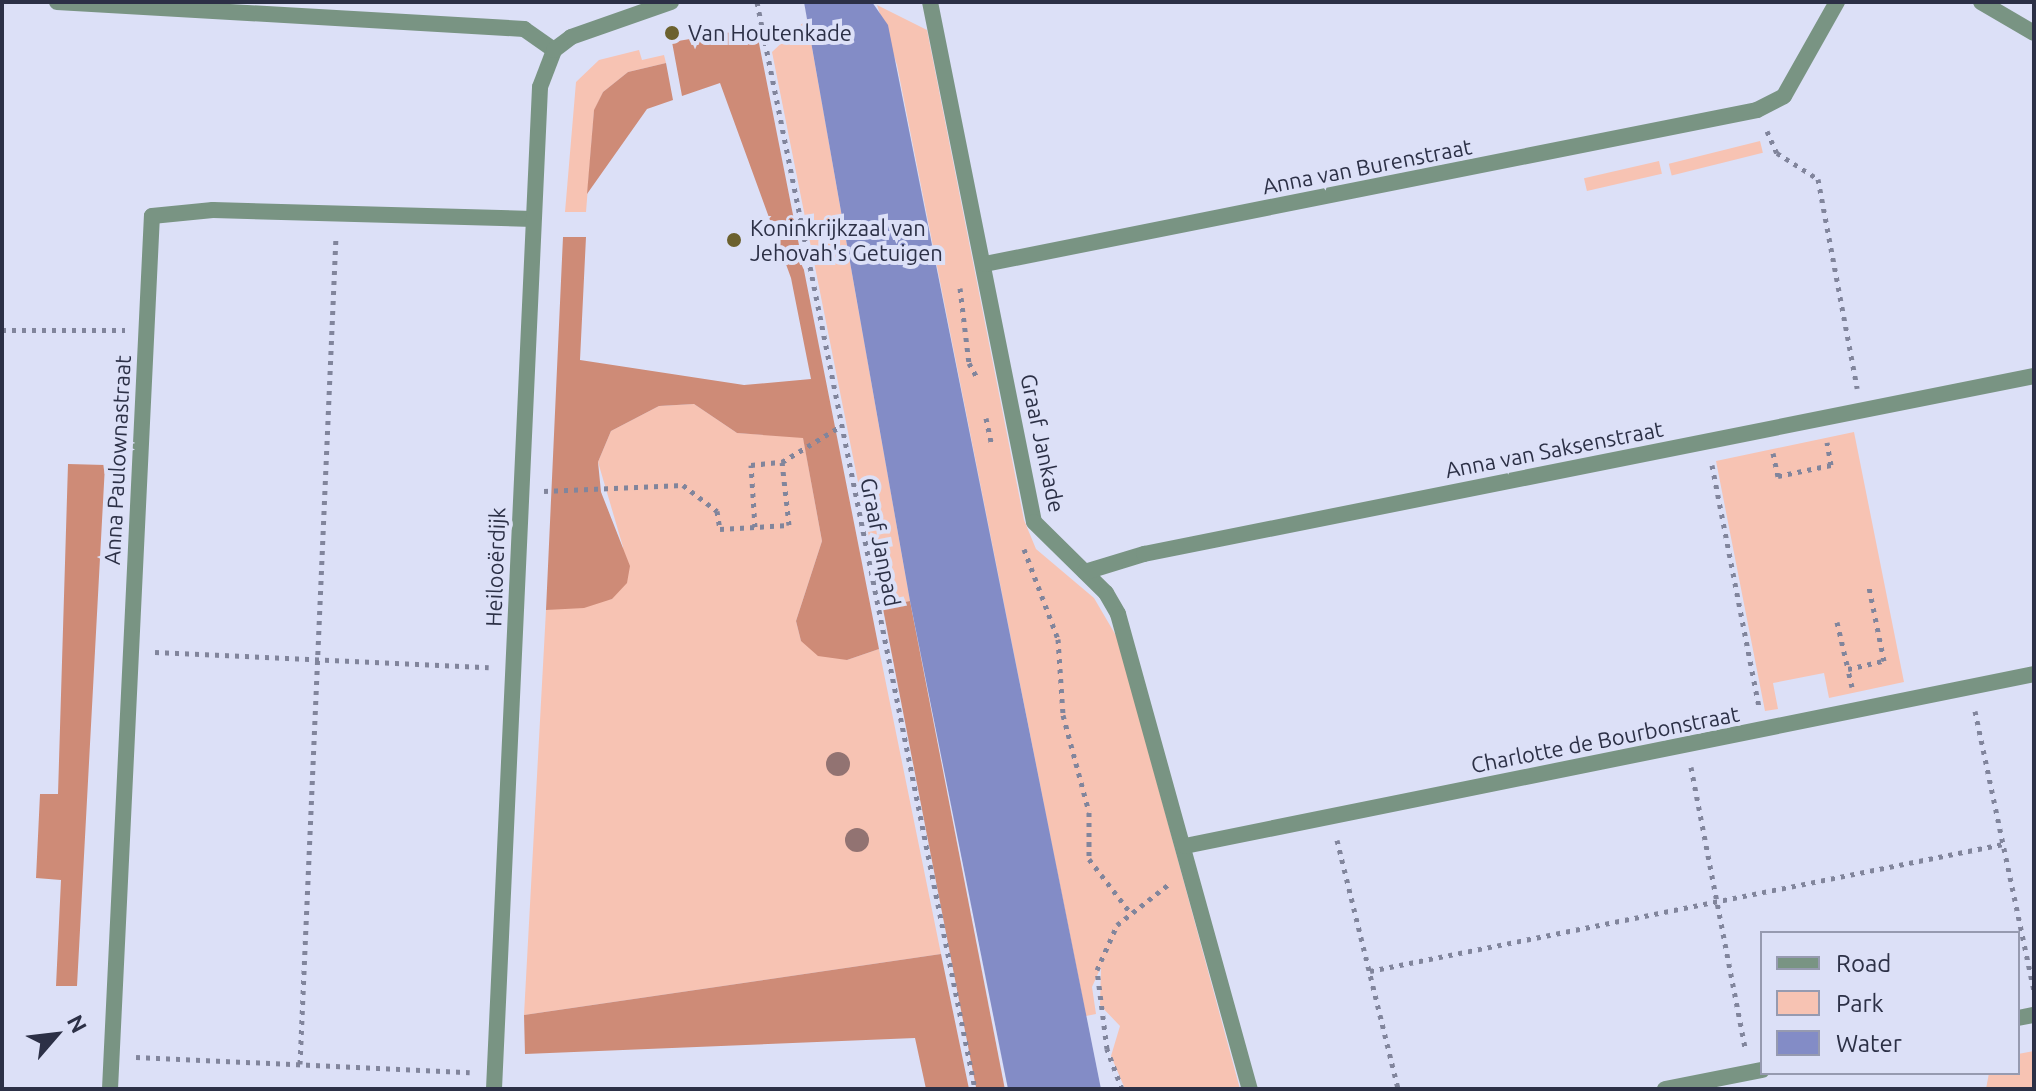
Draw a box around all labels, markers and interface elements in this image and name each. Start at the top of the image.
place label: Van Houtenkade [688,20,852,46]
marker: Van Houtenkade [663,24,681,42]
street label: Anna van Burenstraat [1260,133,1474,199]
place label: Koninkrijkzaal van Jehovah's Getuigen [750,214,943,266]
marker: Koninkrijkzaal van Jehovah's Getuigen [725,231,743,249]
street label: Anna Paulownastraat [98,354,136,566]
street label: Graaf Jankade [1015,371,1071,515]
street label: Anna van Saksenstraat [1443,415,1665,483]
street label: Graaf Janpad [856,475,906,609]
street label: Heilooërdijk [480,507,510,627]
street label: Charlotte de Bourbonstraat [1469,700,1741,778]
legend [1760,931,2020,1075]
text: Road [1836,950,1891,977]
text: Park [1836,990,1884,1017]
north arrow [16,995,96,1075]
text: N [63,1010,93,1037]
text: Water [1836,1030,1902,1057]

